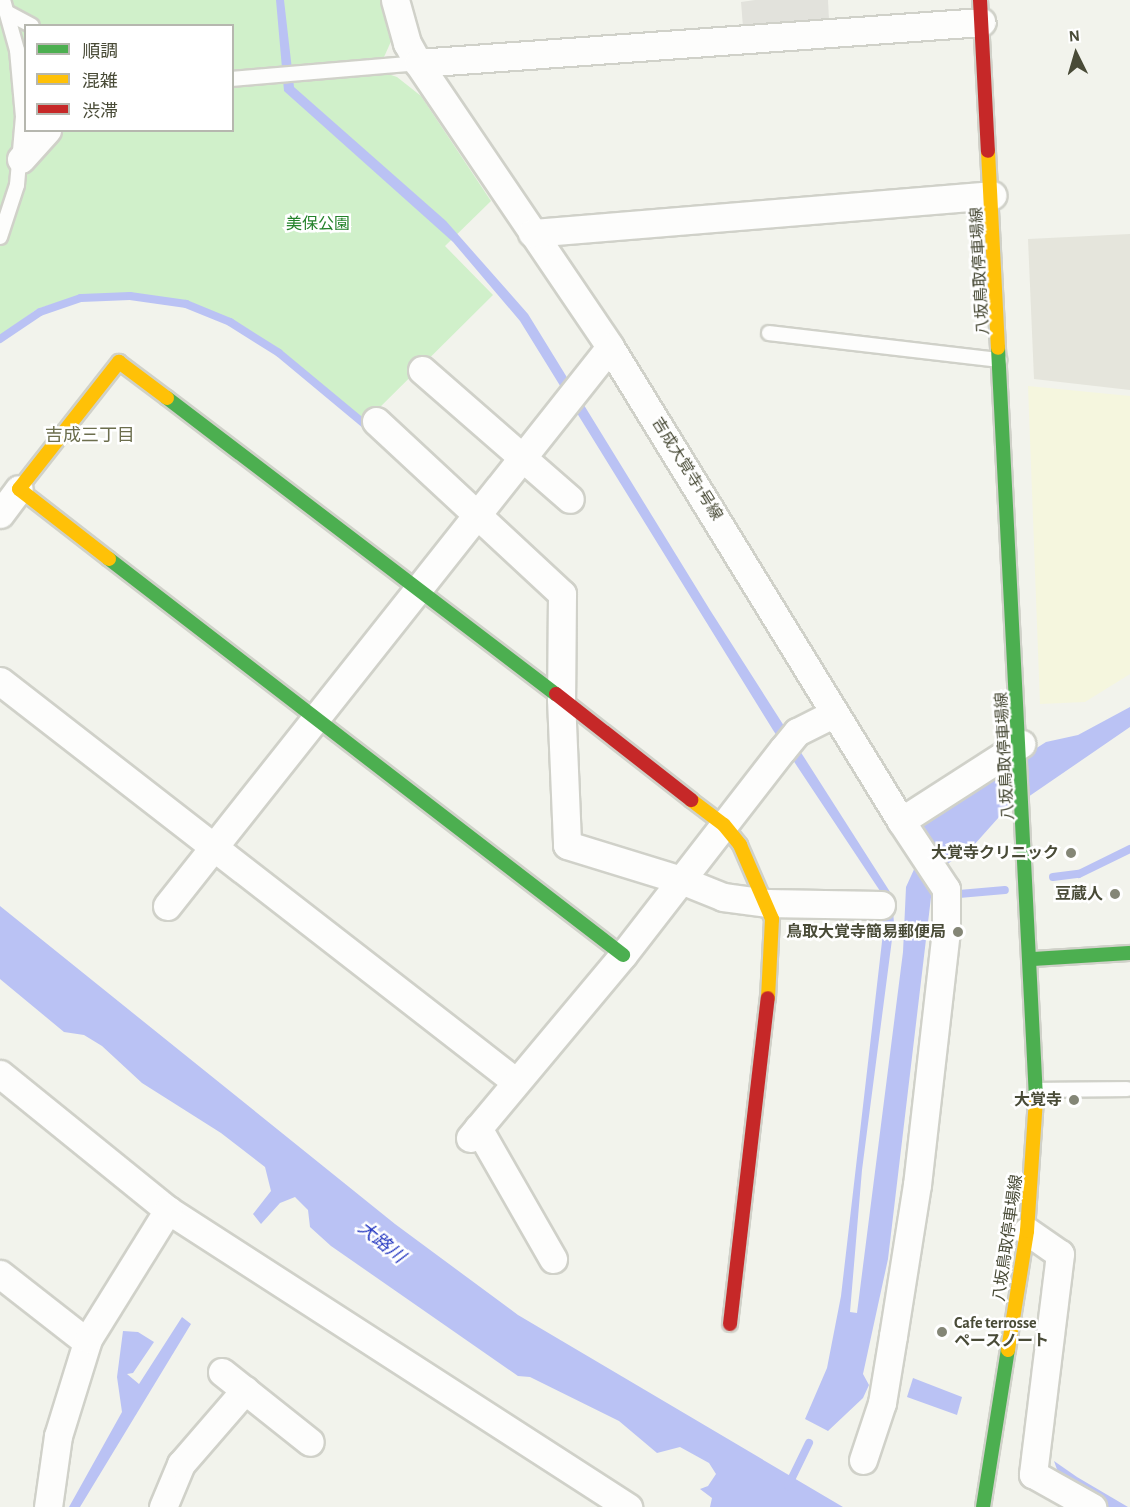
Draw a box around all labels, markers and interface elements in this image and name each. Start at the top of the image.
legend [24,24,234,132]
north arrow [1046,24,1106,84]
text: N [1068,28,1081,45]
text: 順調 [82,43,118,61]
text: 混雑 [82,73,118,91]
text: 渋滞 [82,103,118,121]
street label: 八坂鳥取停車場線 [967,207,993,335]
park label: 美保公園 [286,214,350,234]
street label: 吉成大覚寺1号線 [648,414,726,524]
district label: 吉成三丁目 [45,425,135,447]
street label: 八坂鳥取停車場線 [992,692,1018,820]
place label: 大覚寺クリニック [931,843,1059,863]
marker: 大覚寺クリニック [1064,846,1078,860]
place label: 豆蔵人 [1055,884,1103,904]
marker: 豆蔵人 [1108,887,1122,901]
place label: 鳥取大覚寺簡易郵便局 [786,922,946,942]
marker: 鳥取大覚寺簡易郵便局 [951,925,965,939]
place label: 大覚寺 [1014,1090,1062,1110]
marker: 大覚寺 [1067,1093,1081,1107]
street label: 八坂鳥取停車場線 [990,1173,1026,1303]
water label: 大路川 [353,1218,409,1268]
place label: Cafe terrosse ペースノート [954,1313,1050,1351]
marker: Cafe terrosse ペースノート [935,1325,949,1339]

